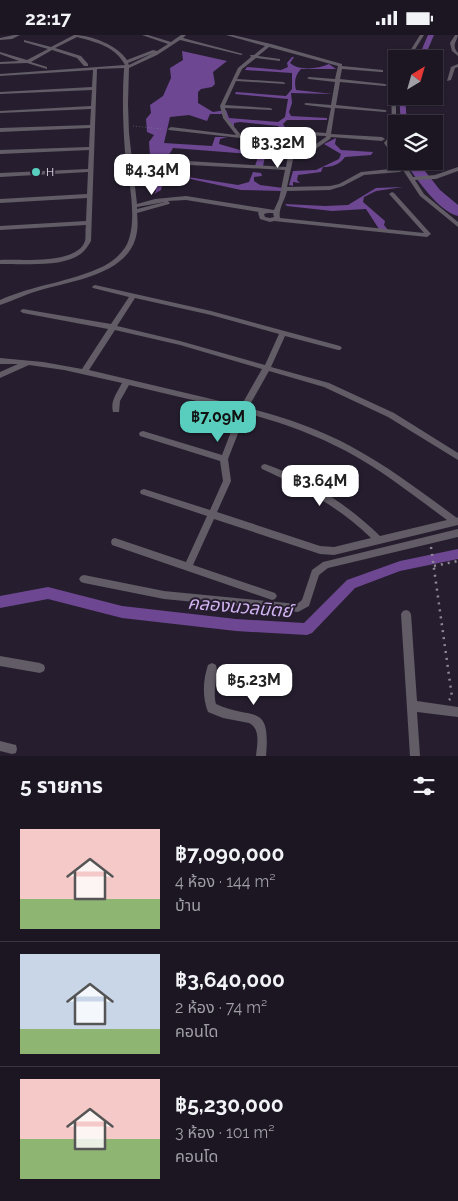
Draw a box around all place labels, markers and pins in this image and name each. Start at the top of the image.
pin: ฿3.32M [237,127,319,169]
pin: ฿4.34M [111,154,193,196]
marker: H [30,166,42,178]
place label: H [46,166,54,179]
pin: ฿7.09M [177,401,259,443]
pin: ฿3.64M [279,465,361,507]
pin: ฿5.23M [213,663,295,706]

